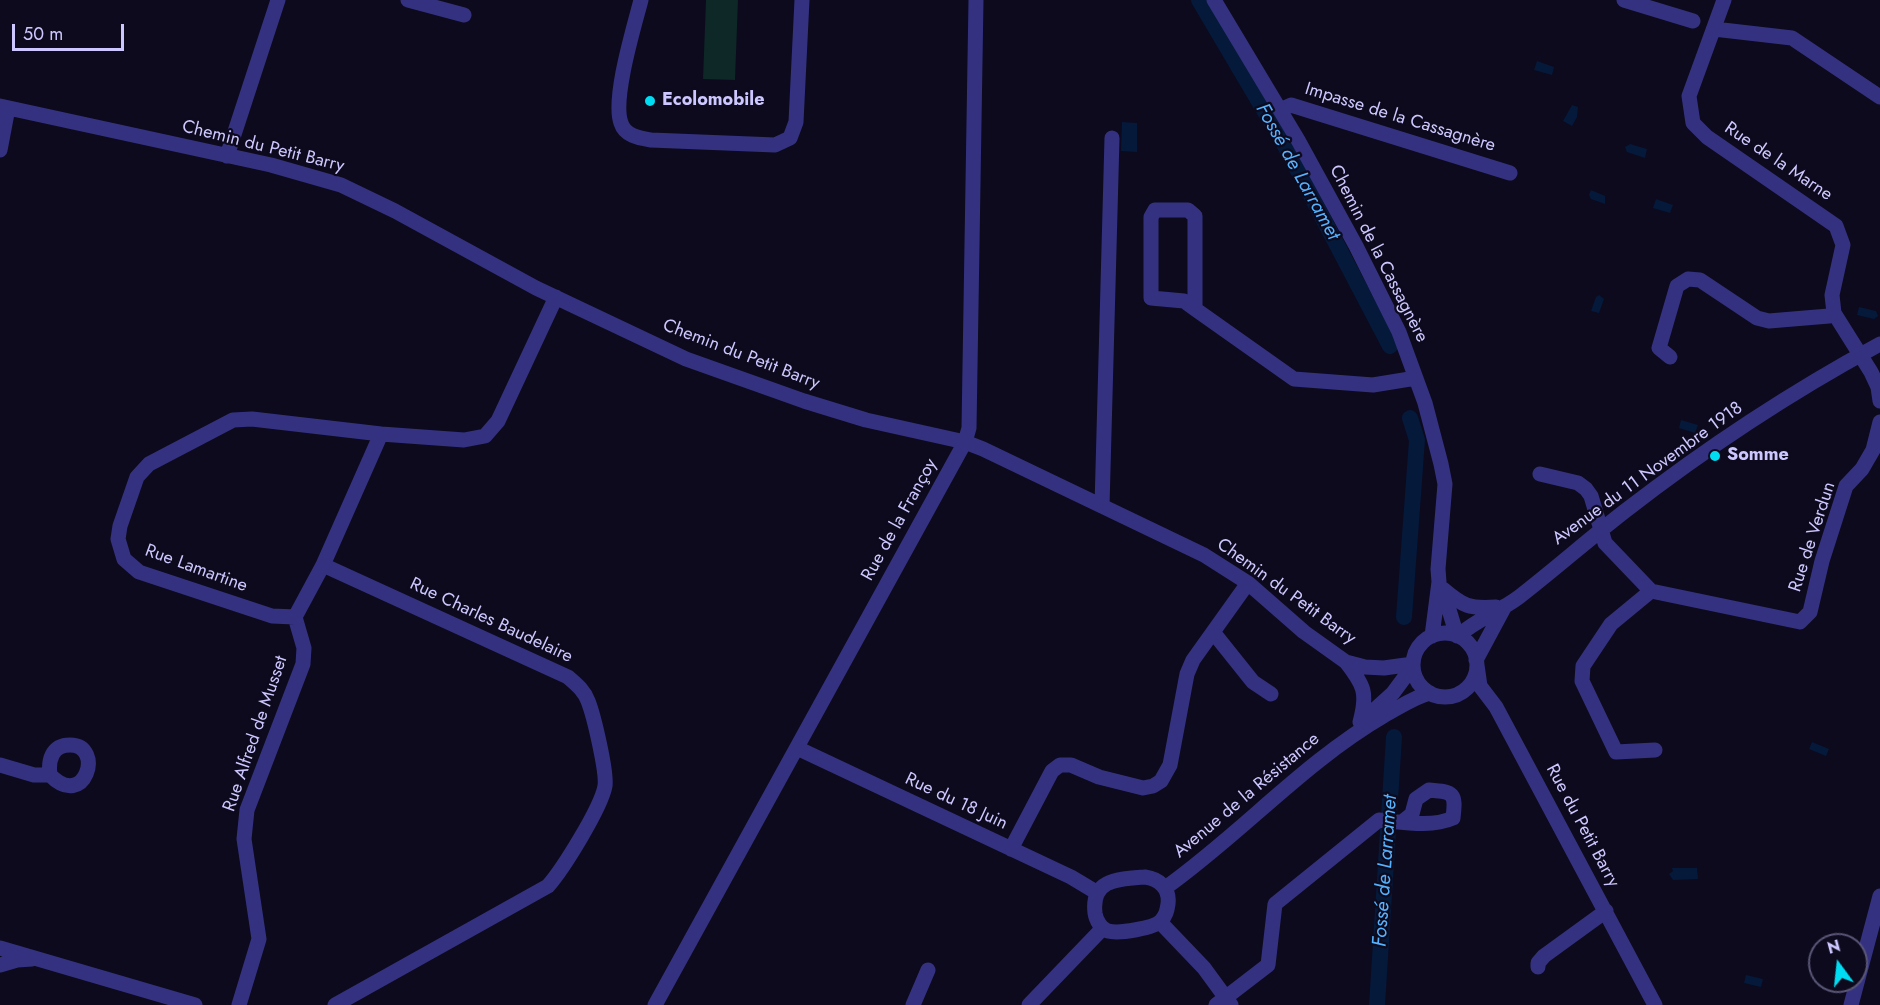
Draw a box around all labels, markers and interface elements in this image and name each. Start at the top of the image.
scale bar [15,12,128,50]
text: 50 m [23,21,63,47]
street label: Impasse de la Cassagnère [1302,79,1498,157]
place label: Ecolomobile [662,90,764,112]
marker: Ecolomobile [643,94,657,108]
water label: Fossé de Larramet [1250,100,1344,244]
street label: Chemin du Petit Barry [180,116,346,178]
street label: Rue de la Marne [1720,118,1836,206]
street label: Chemin de la Cassagnère [1324,162,1432,346]
street label: Chemin du Petit Barry [659,315,823,395]
street label: Avenue du 11 Novembre 1918 [1549,398,1747,550]
place label: Somme [1727,445,1789,467]
marker: Somme [1708,449,1722,463]
street label: Rue de la Françoy [858,455,942,585]
street label: Rue de Verdun [1785,479,1841,595]
street label: Chemin du Petit Barry [1212,534,1360,650]
street label: Rue Lamartine [142,540,250,598]
street label: Rue Charles Baudelaire [406,574,576,668]
street label: Rue Alfred de Musset [219,653,293,815]
street label: Avenue de la Résistance [1170,729,1324,863]
street label: Rue du Petit Barry [1541,761,1623,891]
street label: Rue du 18 Juin [901,769,1011,835]
water label: Fossé de Larramet [1369,794,1403,948]
north arrow [1808,933,1868,993]
text: N [1825,934,1843,960]

